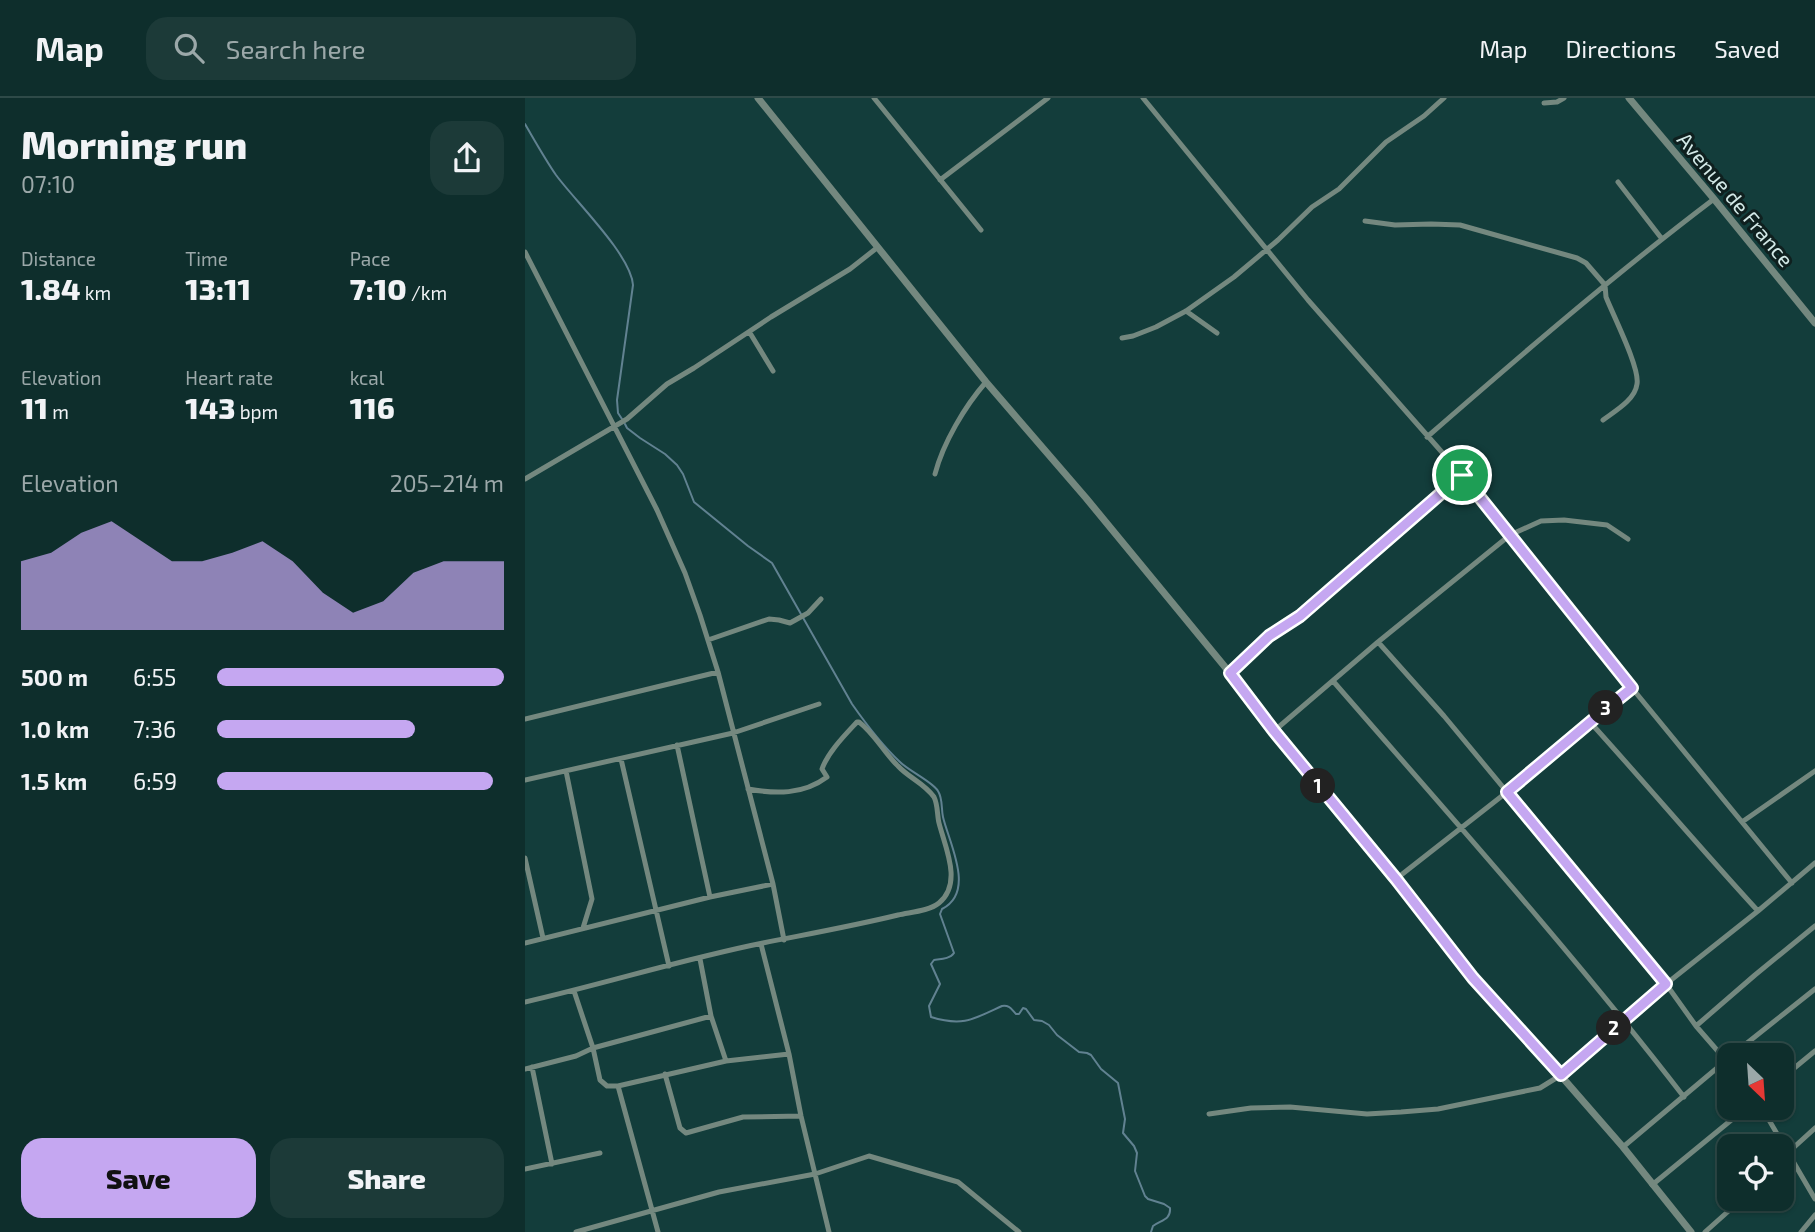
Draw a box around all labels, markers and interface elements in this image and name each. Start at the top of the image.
search box [146,17,636,80]
text: Map [35,28,104,68]
icon: search [170,29,208,67]
text: Search here [226,33,365,64]
text: Map [1479,34,1527,63]
text: Directions [1565,34,1676,63]
text: Saved [1714,34,1780,63]
text: Morning run [21,121,247,167]
button: share [430,121,504,195]
street label: Avenue de France [1673,127,1799,271]
text: 07:10 [21,170,75,198]
text: Distance [21,247,96,270]
text: Time [185,247,228,270]
text: Pace [350,247,391,270]
text: 1.84 [21,270,81,306]
text: 13:11 [185,270,251,306]
text: 7:10 [350,270,407,306]
text: km [81,281,111,304]
text: /km [407,281,447,304]
text: Elevation [21,366,102,389]
text: Heart rate [185,366,273,389]
text: kcal [350,366,384,389]
text: 11 [21,389,48,425]
text: 143 [185,389,236,425]
text: 116 [350,389,395,425]
text: m [48,400,69,423]
text: bpm [236,400,278,423]
pin [1432,445,1492,505]
icon: arrive [1443,456,1481,494]
text: Elevation [21,469,119,497]
text: 205–214 m [390,469,504,497]
text: 500 m [21,663,88,691]
text: 6:55 [133,663,176,691]
pin: 3 [1589,690,1623,726]
text: 3 [1600,696,1611,719]
text: 1.0 km [21,715,89,743]
text: 7:36 [133,715,176,743]
text: 1.5 km [21,767,87,795]
text: 6:59 [133,767,177,795]
pin: 1 [1301,768,1335,804]
text: 1 [1313,774,1322,797]
pin: 2 [1597,1010,1631,1046]
text: 2 [1608,1016,1619,1039]
north arrow [1717,1043,1794,1120]
map controls [1717,1043,1794,1211]
button: locate [1717,1134,1794,1211]
button: Save [21,1138,256,1218]
button: Share [270,1138,504,1218]

